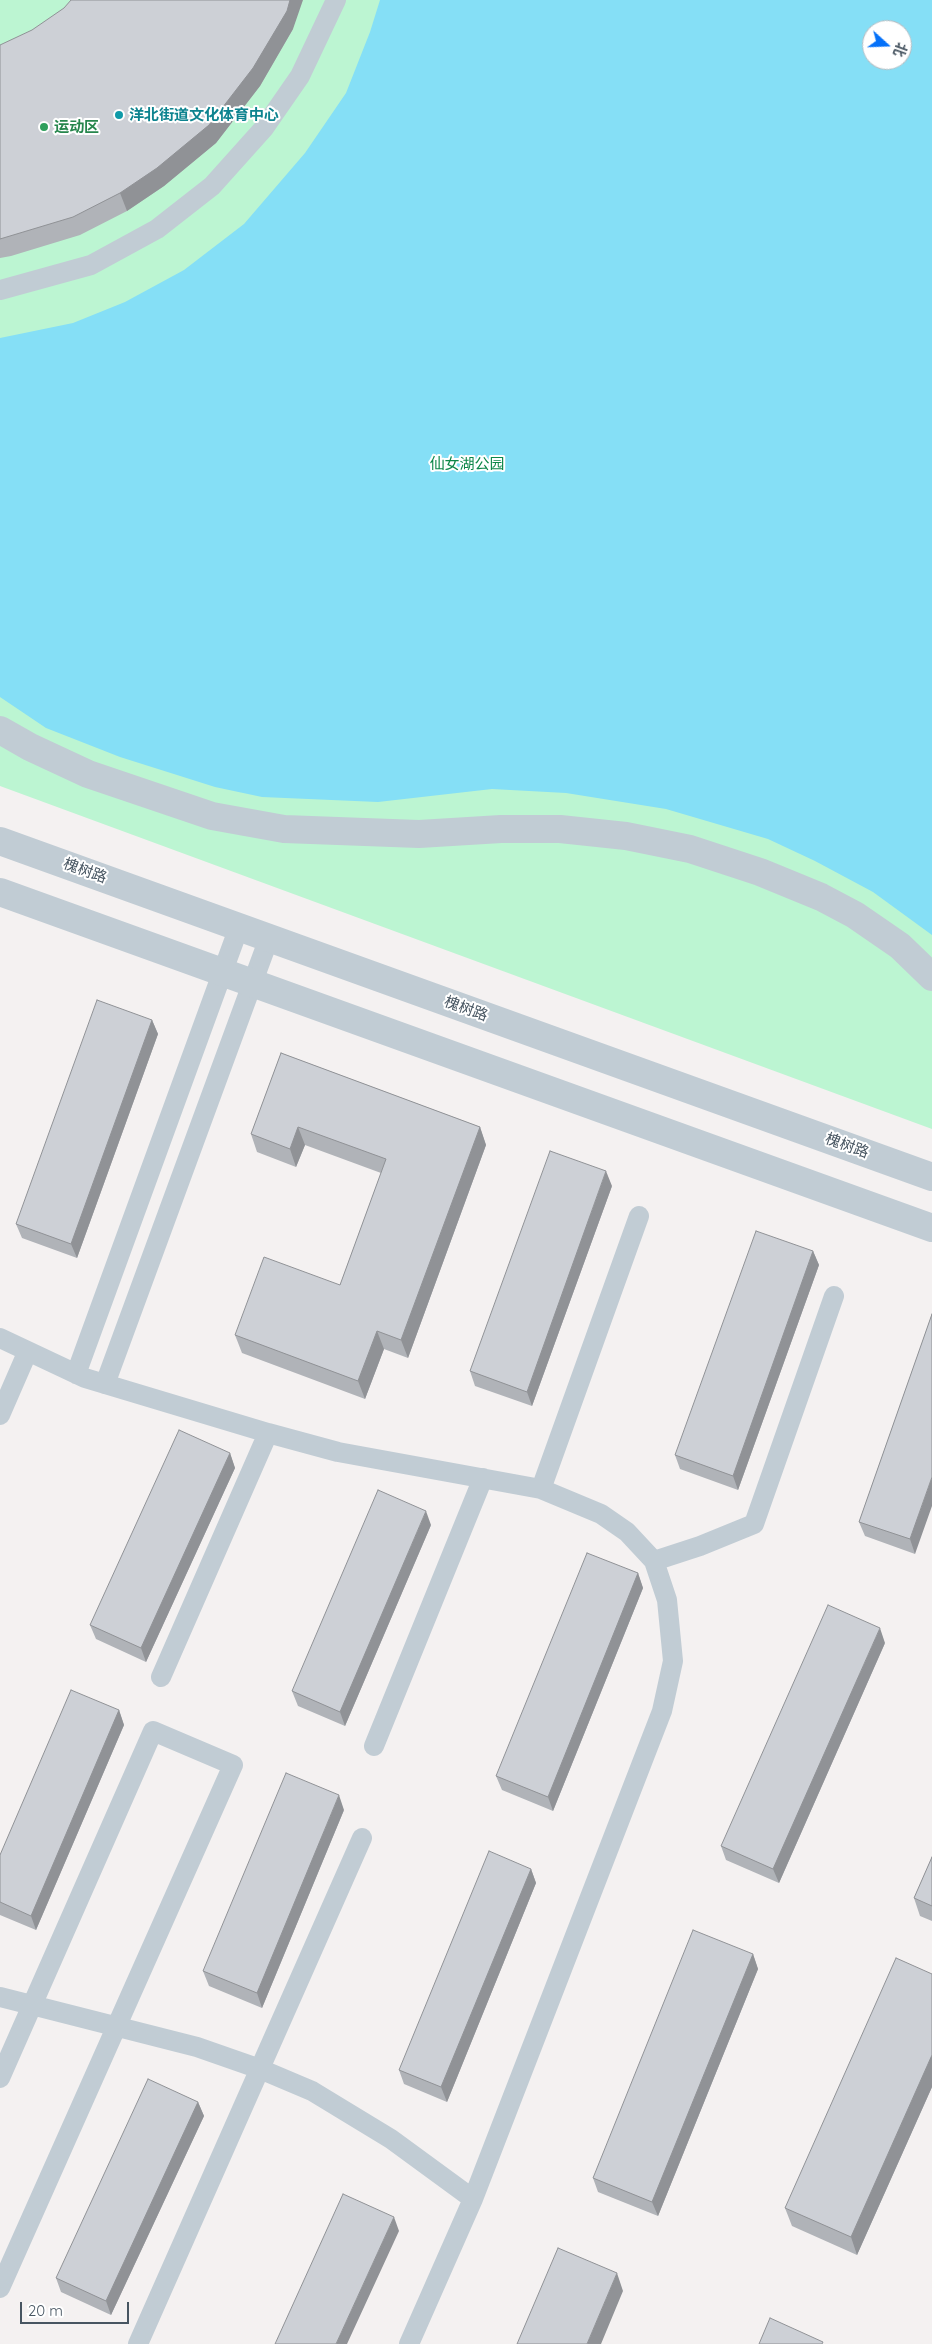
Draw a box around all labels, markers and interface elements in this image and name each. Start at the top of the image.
north arrow [862,20,912,70]
text: 北 [889,40,911,59]
place label: 洋北街道文化体育中心 [129,106,279,124]
marker: 洋北街道文化体育中心 [113,109,125,121]
place label: 运动区 [54,118,99,136]
marker: 运动区 [38,121,50,133]
park label: 仙女湖公园 [430,455,504,473]
street label: 槐树路 [61,855,109,887]
street label: 槐树路 [442,993,490,1025]
street label: 槐树路 [823,1130,871,1162]
scale bar [22,2292,131,2324]
text: 20 m [28,2301,63,2320]

